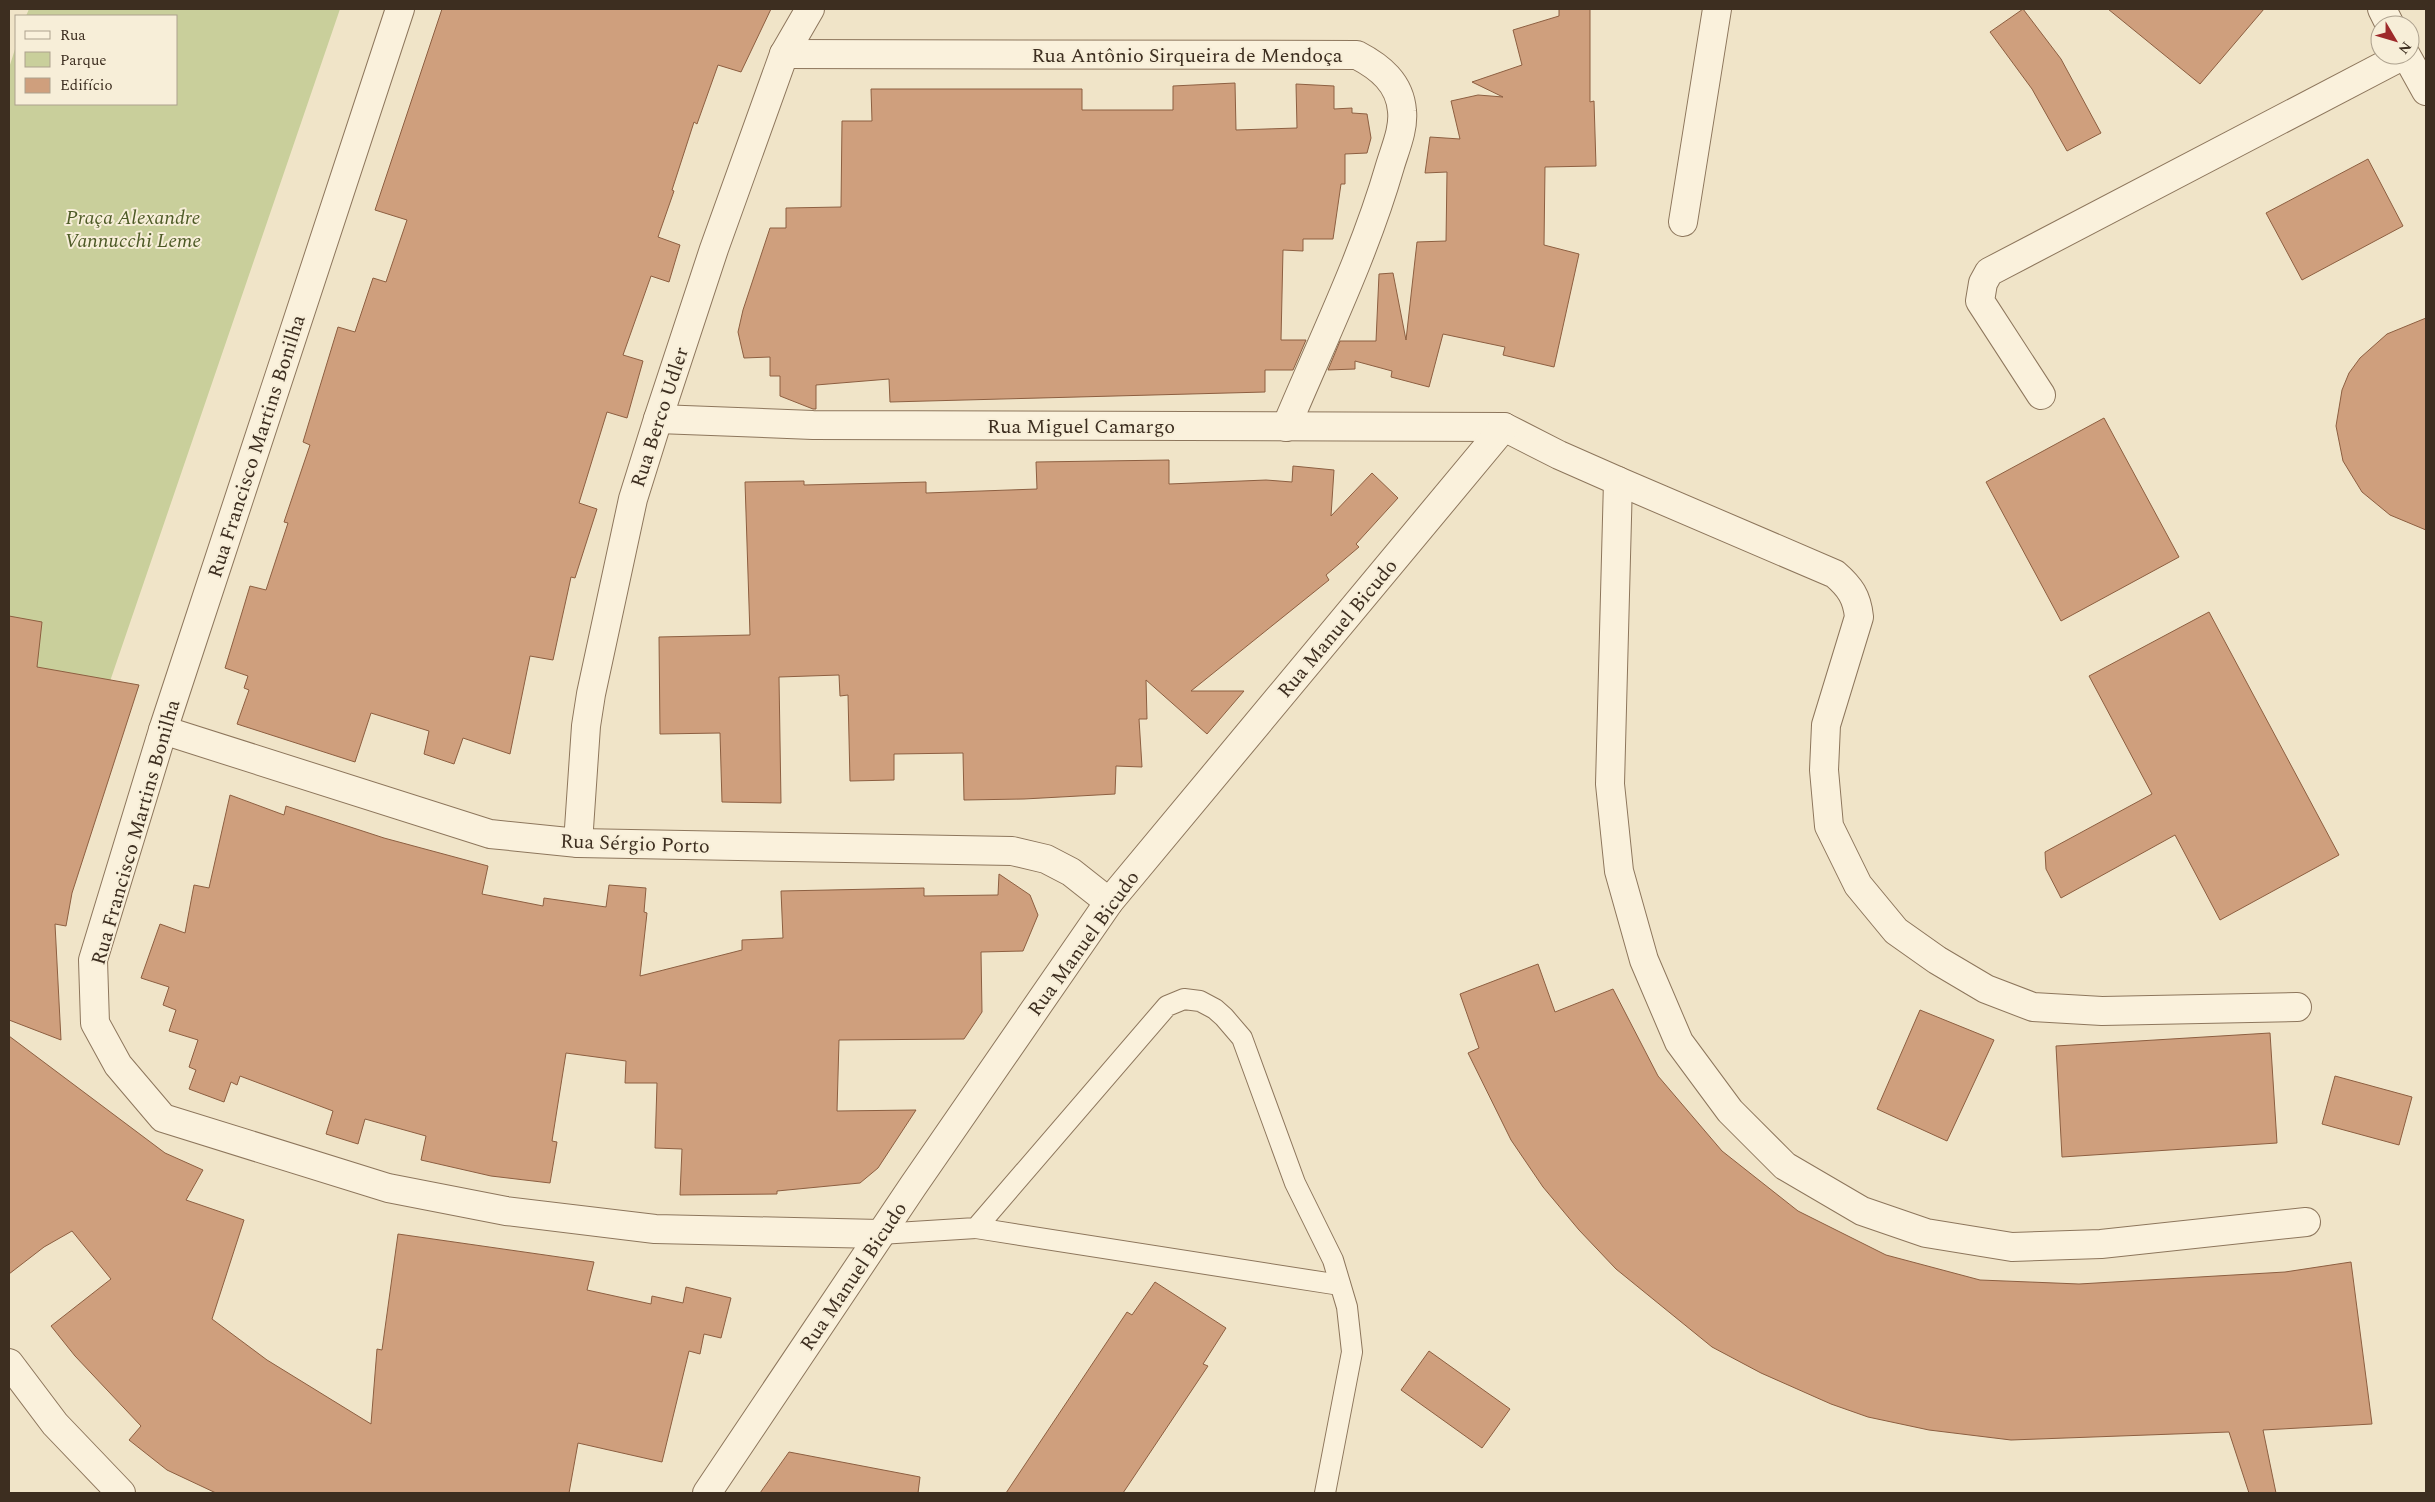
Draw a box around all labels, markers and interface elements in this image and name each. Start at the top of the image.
legend [15,15,178,105]
north arrow [2370,15,2420,65]
text: Rua [60,24,86,47]
text: N [2393,37,2417,59]
street label: Rua Antônio Sirqueira de Mendoça [1031,41,1343,71]
text: Parque [60,49,107,72]
text: Edifício [60,74,113,97]
park label: Praça Alexandre Vannucchi Leme [65,203,201,256]
street label: Rua Francisco Martins Bonilha [200,311,314,582]
street label: Rua Berco Udler [623,343,697,491]
street label: Rua Miguel Camargo [987,412,1175,442]
street label: Rua Manuel Bicudo [1270,552,1405,705]
street label: Rua Francisco Martins Bonilha [84,696,188,969]
street label: Rua Sérgio Porto [560,826,710,862]
street label: Rua Manuel Bicudo [1021,864,1147,1023]
street label: Rua Manuel Bicudo [793,1196,915,1357]

